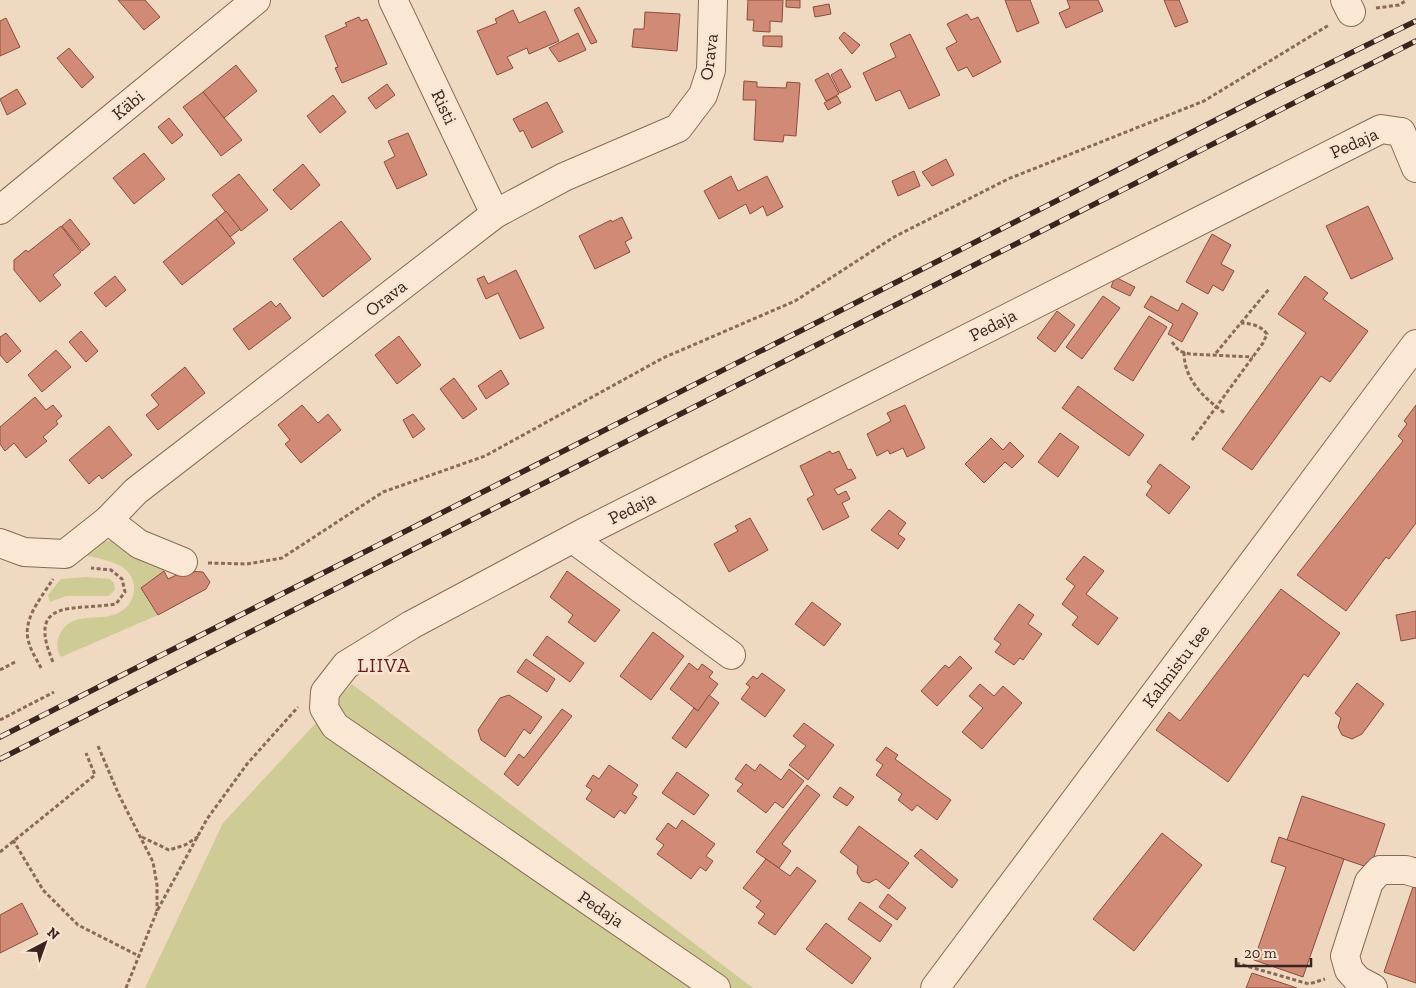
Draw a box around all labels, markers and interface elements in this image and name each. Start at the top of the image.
street label: Orava [695,32,723,82]
street label: Käbi [108,85,148,125]
street label: Risti [426,86,462,128]
street label: Pedaja [1327,123,1382,163]
street label: Orava [361,275,411,321]
street label: Pedaja [966,304,1021,346]
street label: Pedaja [605,487,660,529]
street label: Kalmistu tee [1138,620,1214,712]
district label: LIIVA [357,653,411,677]
street label: Pedaja [574,886,628,932]
north arrow [20,918,70,968]
text: N [44,924,63,944]
scale bar [1236,936,1311,968]
text: 20 m [1244,944,1277,962]

